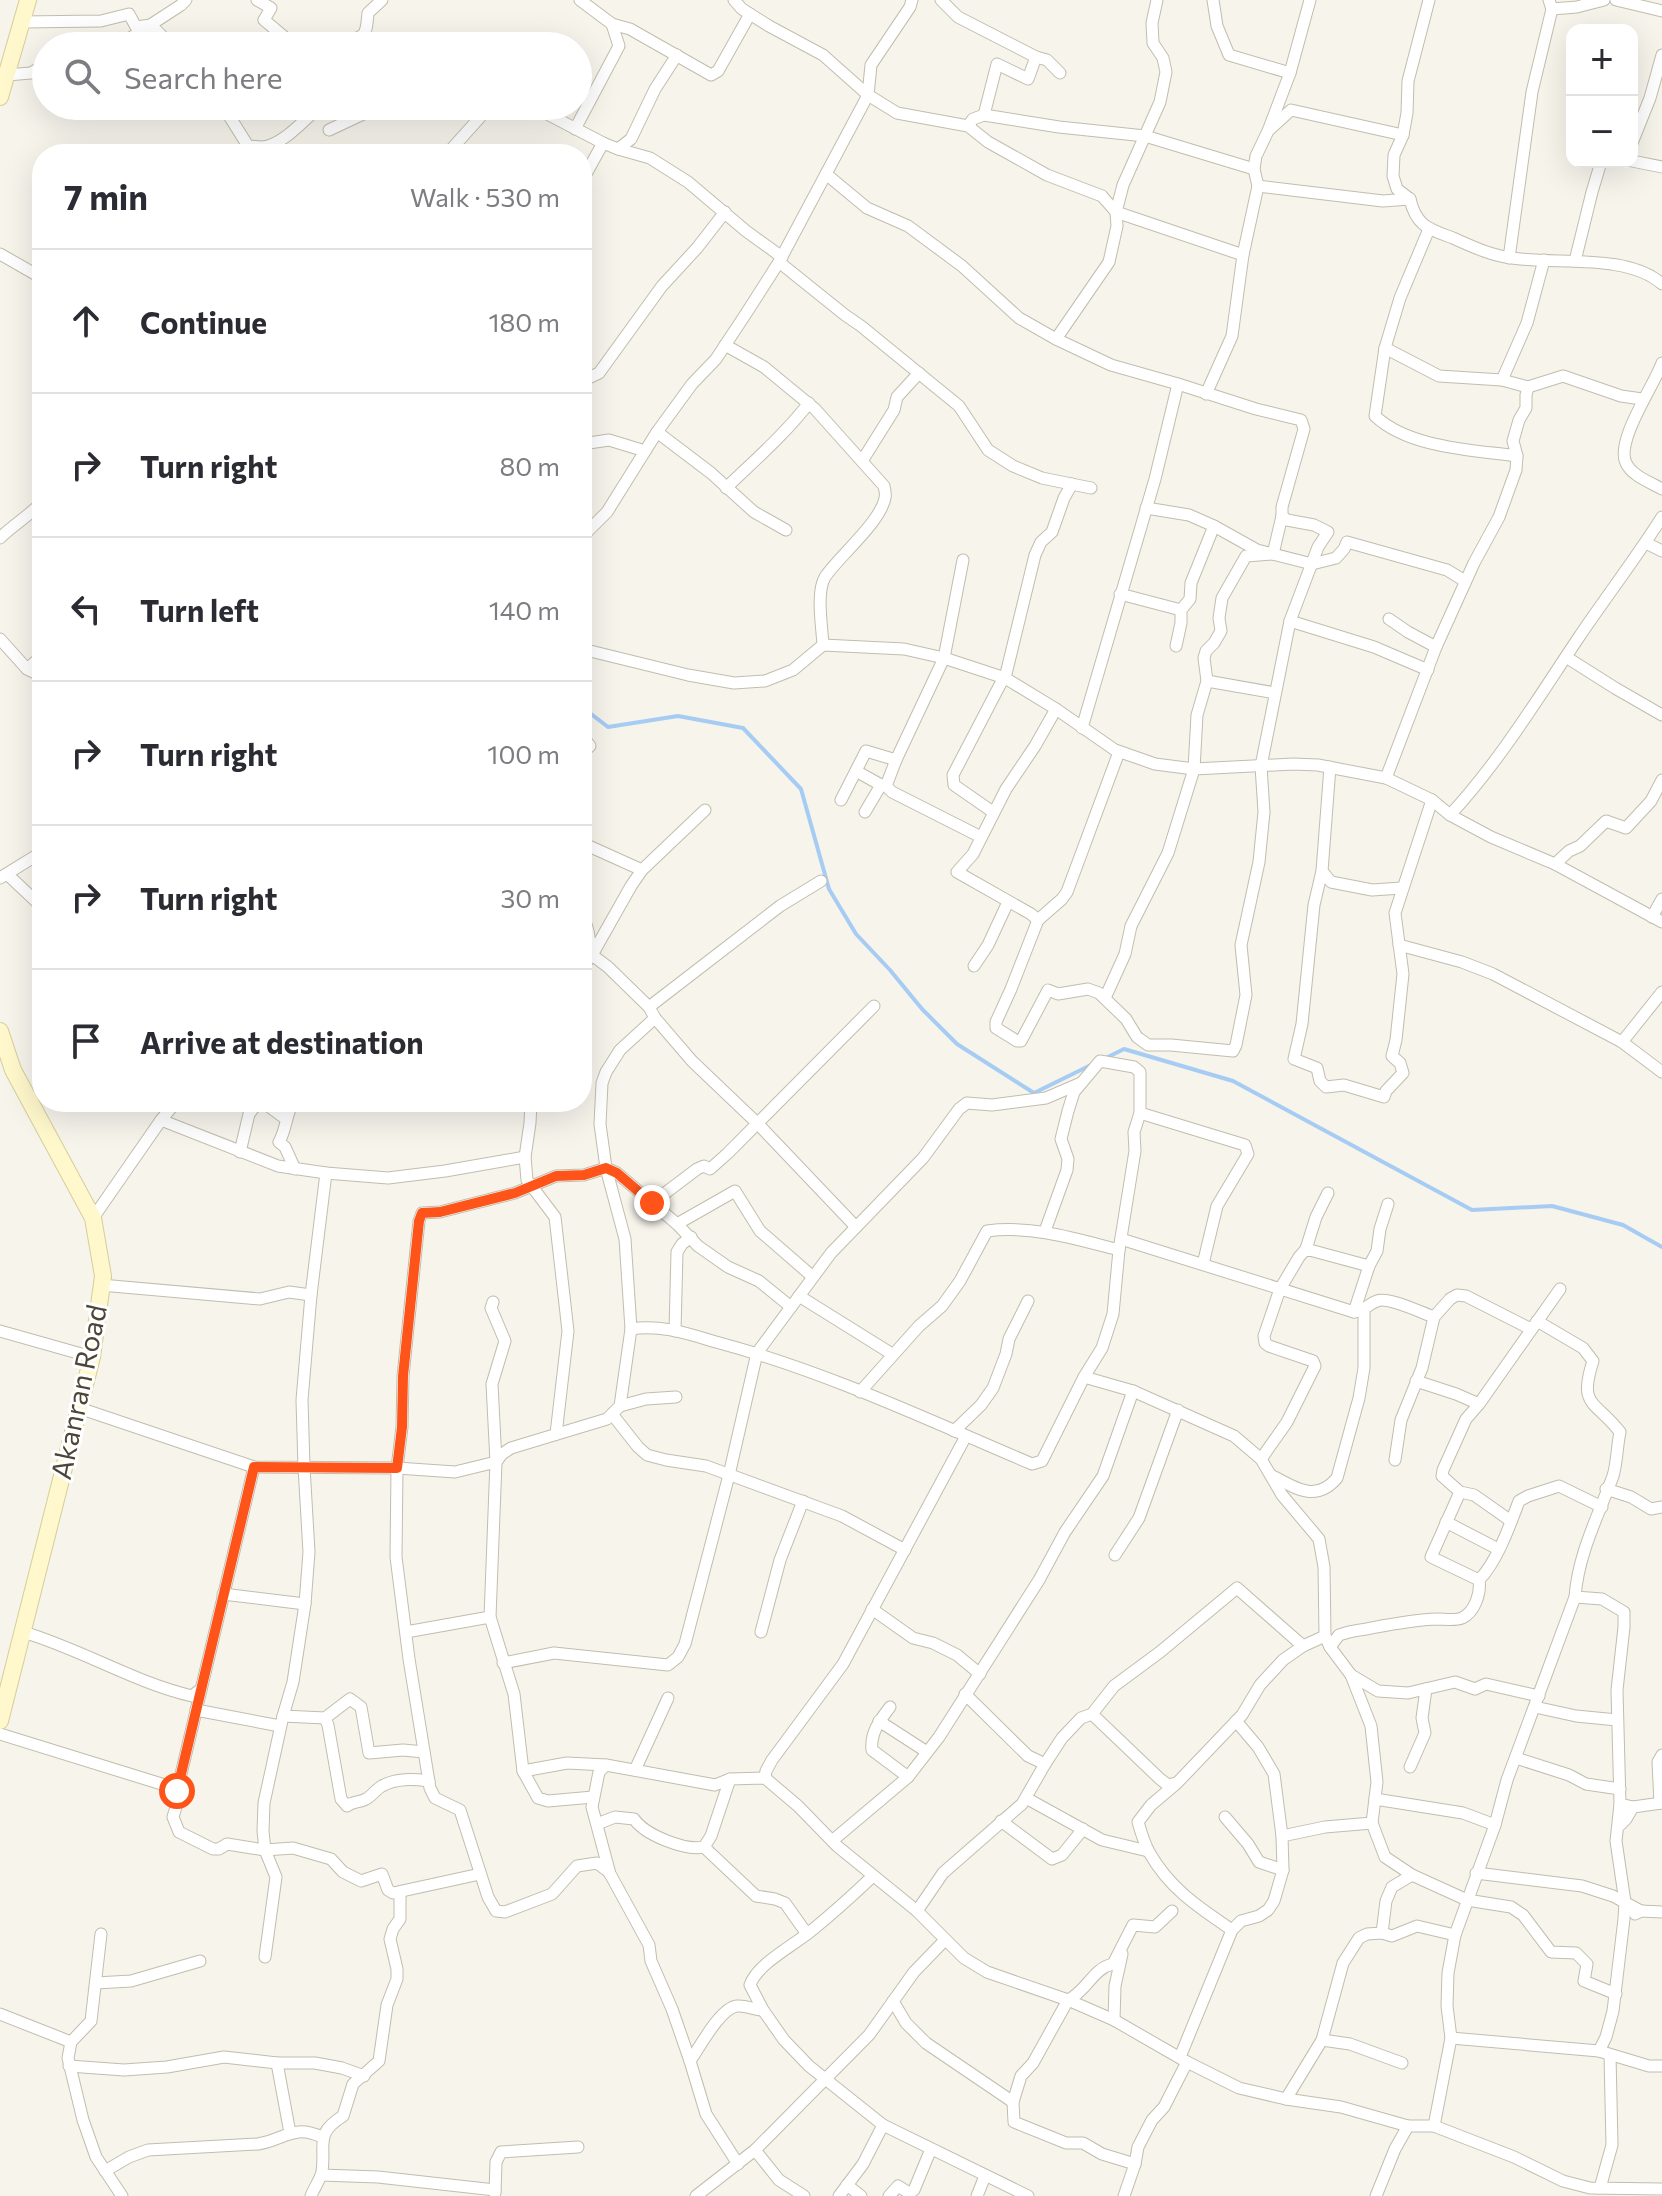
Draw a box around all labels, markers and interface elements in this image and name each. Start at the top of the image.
map controls [1566,24,1638,168]
button: + [1566,24,1638,96]
search box [32,32,592,120]
icon: search [60,54,104,98]
text: Search here [124,58,283,95]
button: − [1566,96,1638,168]
text: 7 min [64,175,148,217]
text: Walk · 530 m [410,181,560,212]
icon: ahead [64,299,108,343]
text: Continue [140,303,267,340]
text: 180 m [488,306,560,337]
icon: right [64,443,108,487]
text: Turn right [140,447,277,484]
text: 80 m [500,450,560,481]
icon: left [64,587,108,631]
text: Turn left [140,591,259,628]
text: 140 m [489,594,560,625]
icon: right [64,731,108,775]
text: Turn right [140,735,277,772]
text: 100 m [487,738,560,769]
icon: right [64,875,108,919]
text: Turn right [140,879,277,916]
text: 30 m [501,882,560,913]
icon: arrive [64,1019,108,1063]
text: Arrive at destination [140,1023,424,1060]
route end [634,1185,670,1221]
street label: Akanran Road [43,1301,113,1482]
route start [159,1773,195,1809]

